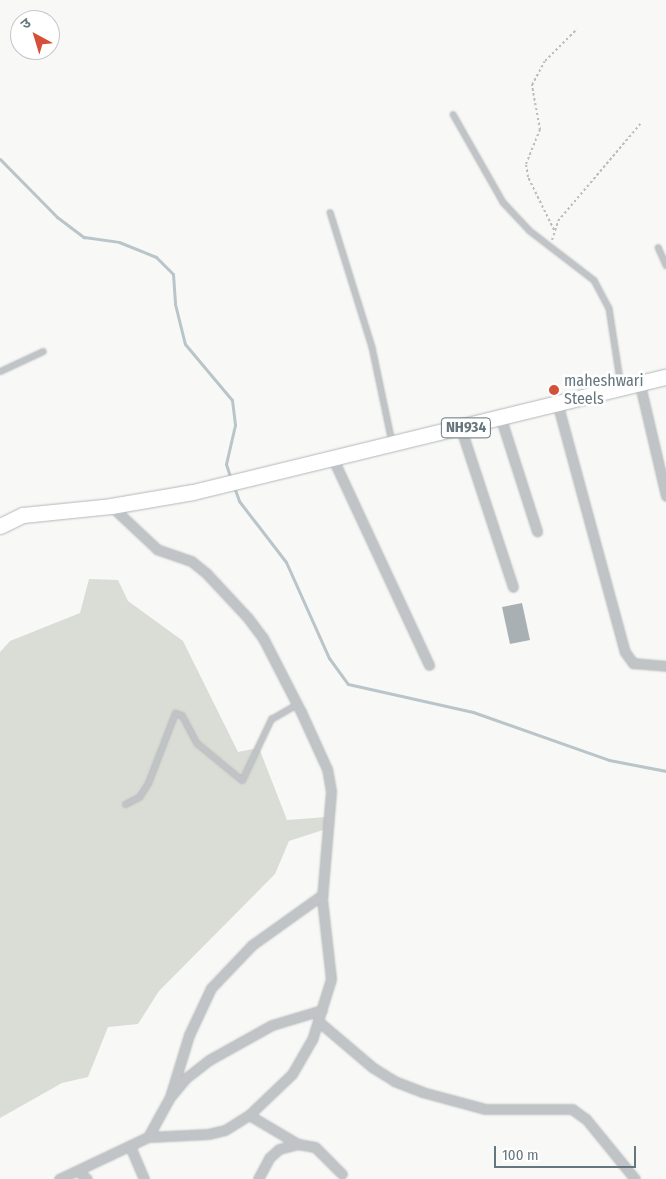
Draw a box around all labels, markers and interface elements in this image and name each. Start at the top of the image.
north arrow [10,10,60,60]
text: उ [17,15,34,33]
place label: maheshwari Steels [564,371,643,409]
marker: maheshwari Steels [548,384,560,396]
road number: NH934 [440,416,492,440]
scale bar [496,1136,638,1168]
text: 100 m [502,1146,539,1164]

